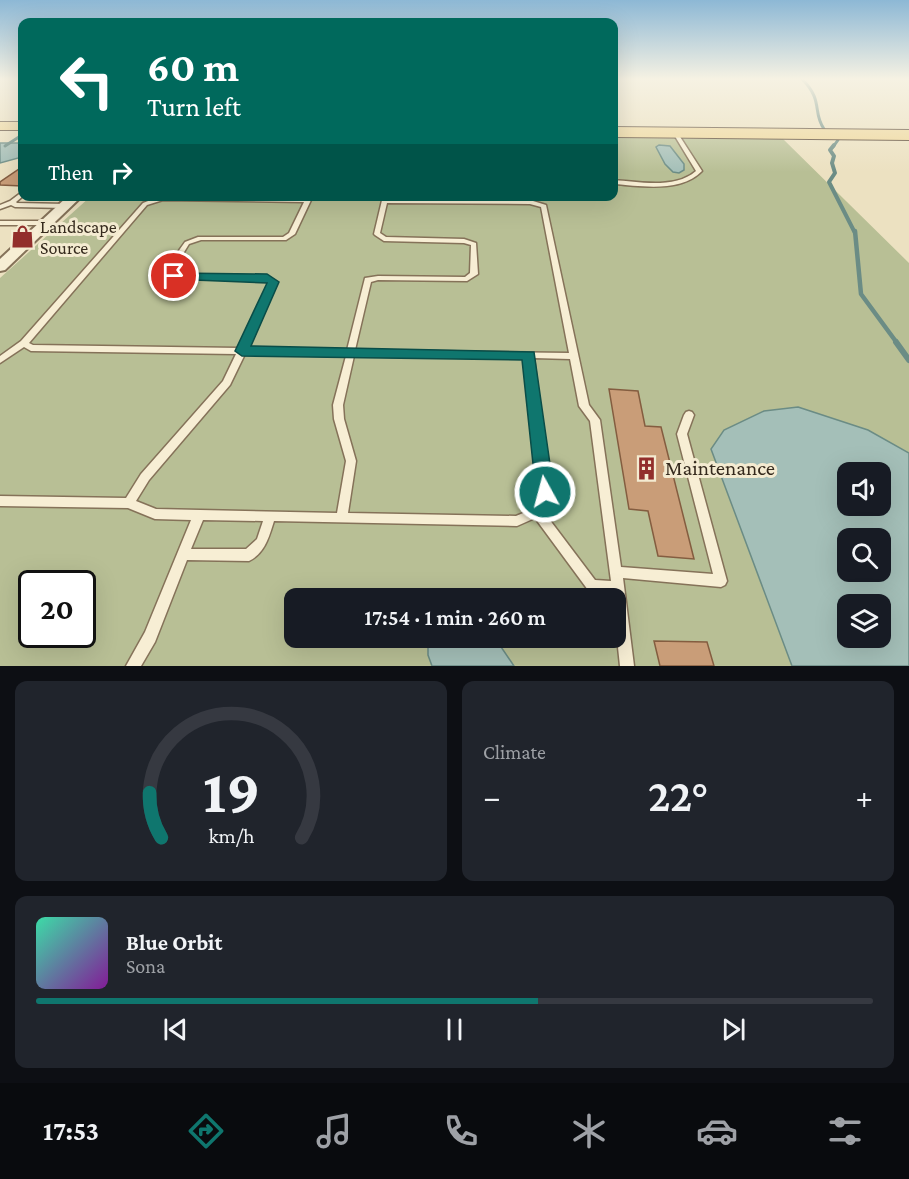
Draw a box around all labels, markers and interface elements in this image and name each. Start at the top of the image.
icon: left [48,42,126,120]
text: 60 m [147,43,239,90]
text: Turn left [147,92,241,122]
icon: right [105,156,138,189]
text: Then [48,160,93,185]
place label: Landscape Source [40,217,117,258]
shop icon: Landscape Source [9,224,35,250]
pin [148,250,199,301]
icon: arrive [157,259,190,292]
building icon: Maintenance [634,455,660,481]
place label: Maintenance [665,456,775,480]
position arrow [513,460,577,524]
map controls [837,462,891,648]
button: sound [837,462,891,516]
button: search [837,528,891,582]
speed limit sign: 20 [18,570,96,648]
button: layers [837,594,891,648]
text: 17:54 · 1 min · 260 m [364,605,546,630]
text: Climate [483,741,546,763]
text: 19 [202,756,260,825]
text: 22° [648,771,708,821]
text: − [483,778,500,815]
text: + [856,778,873,815]
text: km/h [208,824,255,848]
text: Blue Orbit [126,930,222,955]
text: Sona [126,955,165,977]
icon: previous [159,1013,192,1046]
icon: pause [438,1013,471,1046]
icon: next [717,1013,750,1046]
icon: directions [185,1110,227,1152]
icon: music [313,1110,355,1152]
icon: phone [440,1110,482,1152]
icon: climate [568,1110,610,1152]
icon: car [696,1110,738,1152]
icon: filters [824,1110,866,1152]
text: 17:53 [43,1116,99,1146]

